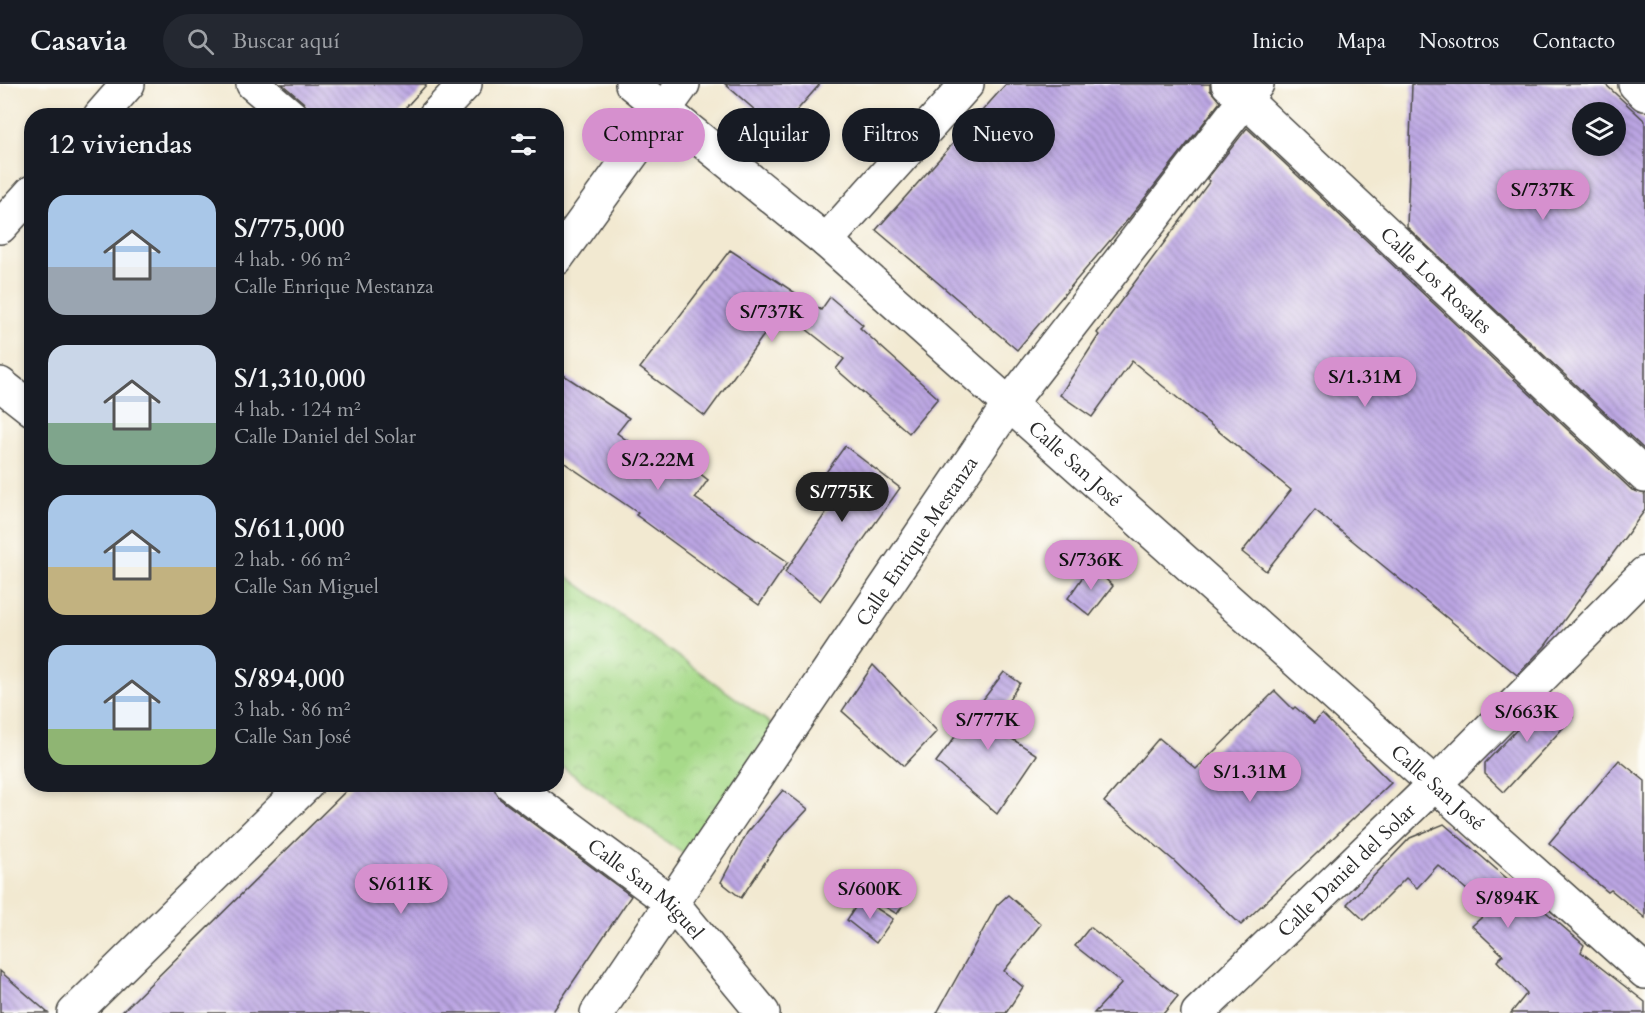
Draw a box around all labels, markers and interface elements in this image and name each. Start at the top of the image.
search box [163,14,583,68]
text: Casavia [30,22,127,60]
icon: search [184,25,217,58]
text: Buscar aquí [232,26,340,56]
text: Inicio [1252,27,1304,56]
text: Mapa [1337,27,1386,56]
text: Nosotros [1419,27,1499,56]
text: Contacto [1532,27,1615,56]
map controls [1572,102,1626,156]
button: layers [1572,102,1626,156]
chip: Comprar [582,108,705,162]
chip: Alquilar [717,108,830,162]
chip: Filtros [842,108,940,162]
chip: Nuevo [952,108,1055,162]
text: 12 viviendas [48,127,192,162]
icon: filters [507,128,540,161]
pin: S/737K [1494,170,1592,221]
text: S/737K [1511,176,1575,203]
text: S/775,000 [234,211,345,246]
icon: home [96,219,168,291]
street label: Calle Los Rosales [1374,221,1498,339]
text: 4 hab. · 96 m² [234,246,350,273]
text: Calle Enrique Mestanza [234,273,434,300]
pin: S/737K [723,292,821,343]
text: S/737K [740,298,804,325]
pin: S/1.31M [1310,357,1420,408]
text: S/1,310,000 [234,361,365,396]
text: S/1.31M [1328,363,1402,390]
icon: home [96,369,168,441]
text: 4 hab. · 124 m² [234,396,361,423]
street label: Calle San José [1023,415,1128,513]
text: Calle Daniel del Solar [234,423,416,450]
pin: S/2.22M [603,440,713,491]
text: S/2.22M [621,446,695,473]
street label: Calle Enrique Mestanza [849,450,984,631]
pin: S/775K [793,472,891,523]
text: S/775K [810,478,874,505]
text: S/611,000 [234,511,345,546]
icon: home [96,519,168,591]
pin: S/736K [1042,540,1140,591]
text: 2 hab. · 66 m² [234,546,350,573]
text: S/736K [1059,546,1123,573]
text: Calle San Miguel [234,573,379,600]
text: S/894,000 [234,661,345,696]
icon: home [96,669,168,741]
pin: S/663K [1478,692,1576,743]
text: 3 hab. · 86 m² [234,696,350,723]
text: S/663K [1495,698,1559,725]
pin: S/777K [939,700,1037,751]
text: S/777K [956,706,1020,733]
text: Calle San José [234,723,351,750]
street label: Calle San José [1385,738,1491,836]
pin: S/1.31M [1195,752,1305,803]
text: S/1.31M [1213,758,1287,785]
street label: Calle Daniel del Solar [1271,796,1422,943]
street label: Calle San Miguel [582,832,710,945]
pin: S/611K [352,864,450,915]
pin: S/600K [821,869,919,920]
text: S/611K [369,870,433,897]
text: S/600K [838,875,902,902]
pin: S/894K [1459,878,1557,929]
text: S/894K [1476,884,1540,911]

